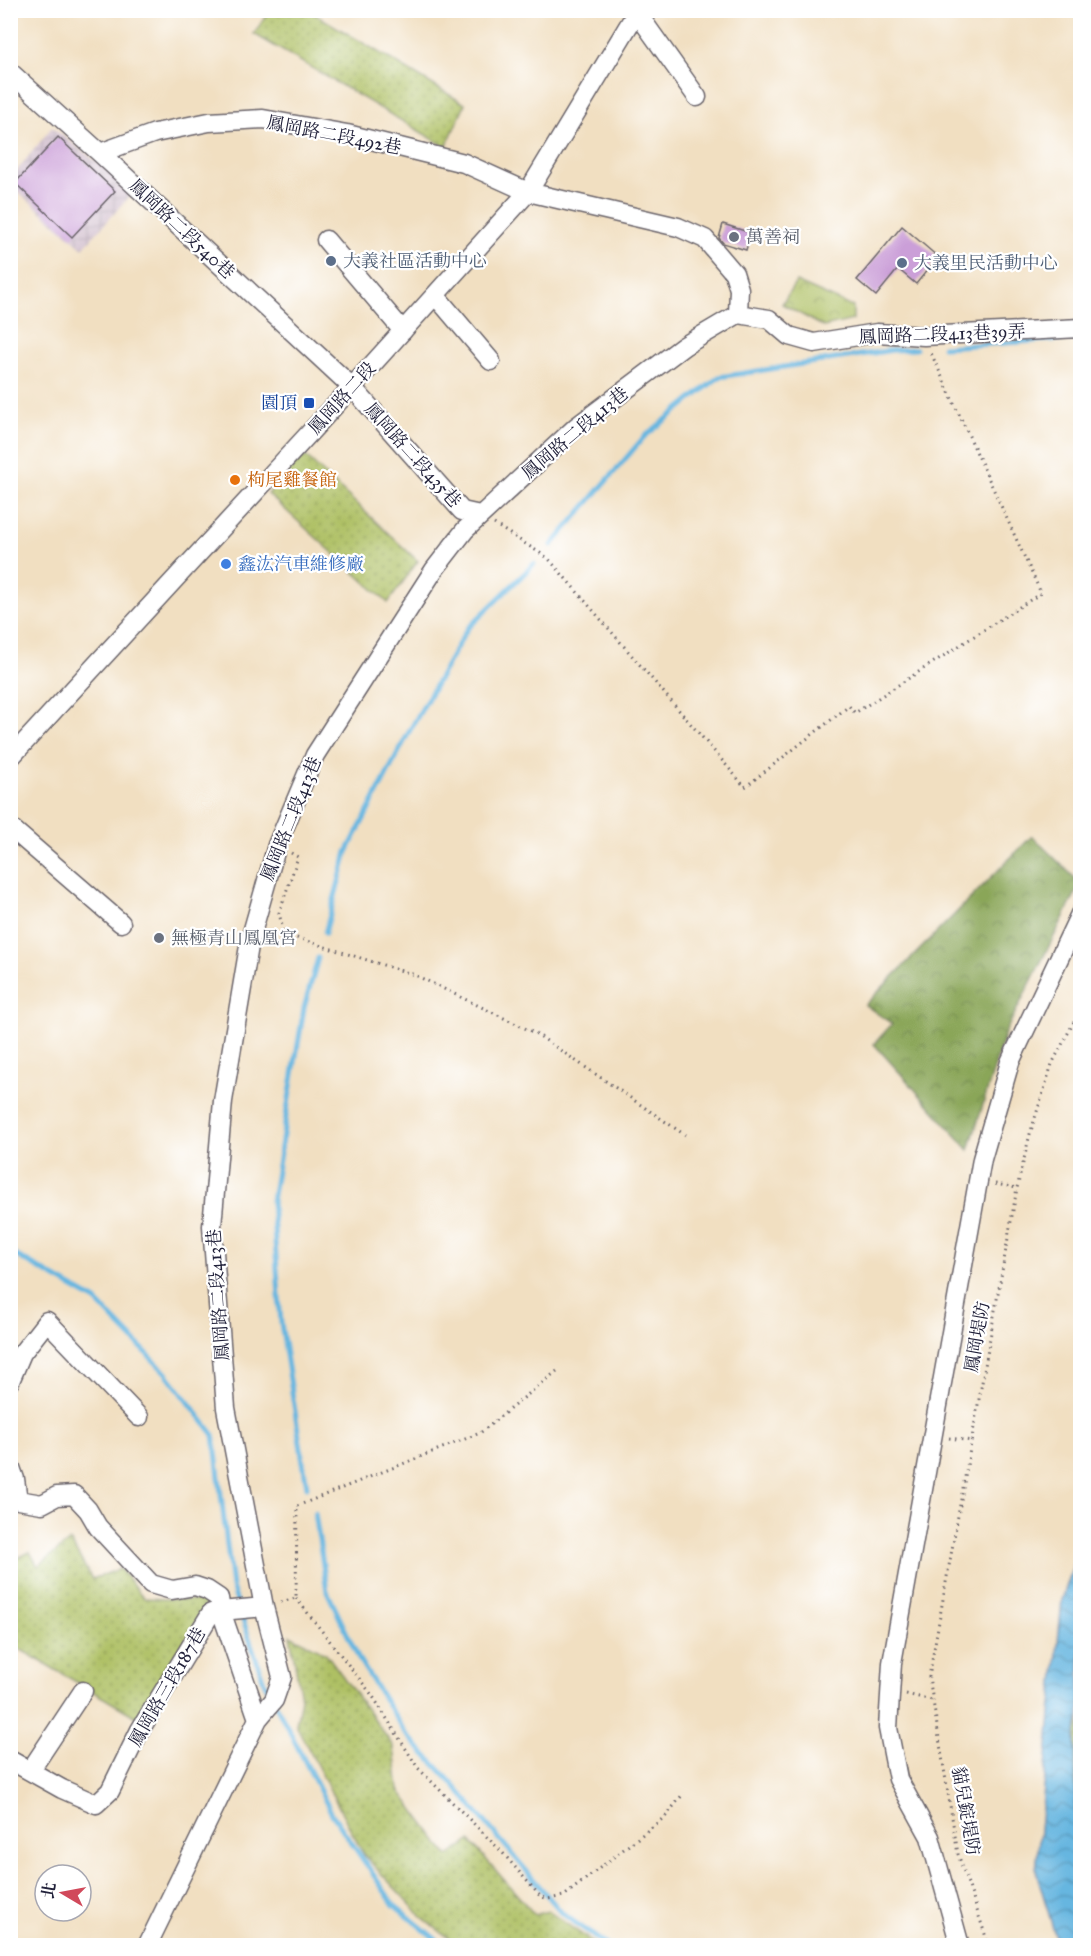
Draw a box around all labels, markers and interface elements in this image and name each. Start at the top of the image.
street label: 鳳岡路二段492巷 [265,111,403,159]
street label: 鳳岡路二段540巷 [125,174,239,284]
place label: 萬善祠 [746,226,800,248]
marker: 萬善祠 [727,230,741,244]
place label: 大義社區活動中心 [343,250,487,272]
place label: 大義里民活動中心 [914,252,1058,274]
marker: 大義社區活動中心 [324,254,338,268]
marker: 大義里民活動中心 [895,256,909,270]
street label: 鳳岡路二段413巷39弄 [858,320,1026,348]
street label: 鳳岡路二段 [304,357,380,439]
street label: 鳳岡路二段413巷 [517,382,633,484]
place label: 園頂 [261,392,297,414]
marker: 園頂 [302,396,316,410]
street label: 鳳岡路二段435巷 [360,398,466,512]
place label: 枸尾雞餐館 [247,469,337,491]
marker: 枸尾雞餐館 [228,473,242,487]
place label: 鑫汯汽車維修廠 [238,553,364,575]
marker: 鑫汯汽車維修廠 [219,557,233,571]
street label: 鳳岡路二段413巷 [256,754,326,884]
place label: 無極青山鳳凰宮 [171,927,297,949]
marker: 無極青山鳳凰宮 [152,931,166,945]
street label: 鳳岡路二段413巷 [202,1228,234,1362]
street label: 鳳岡堤防 [960,1300,994,1374]
street label: 鳳岡路三段187巷 [124,1623,210,1751]
street label: 貓兒錠堤防 [947,1765,985,1857]
north arrow [33,1863,93,1923]
text: 北 [38,1881,59,1900]

